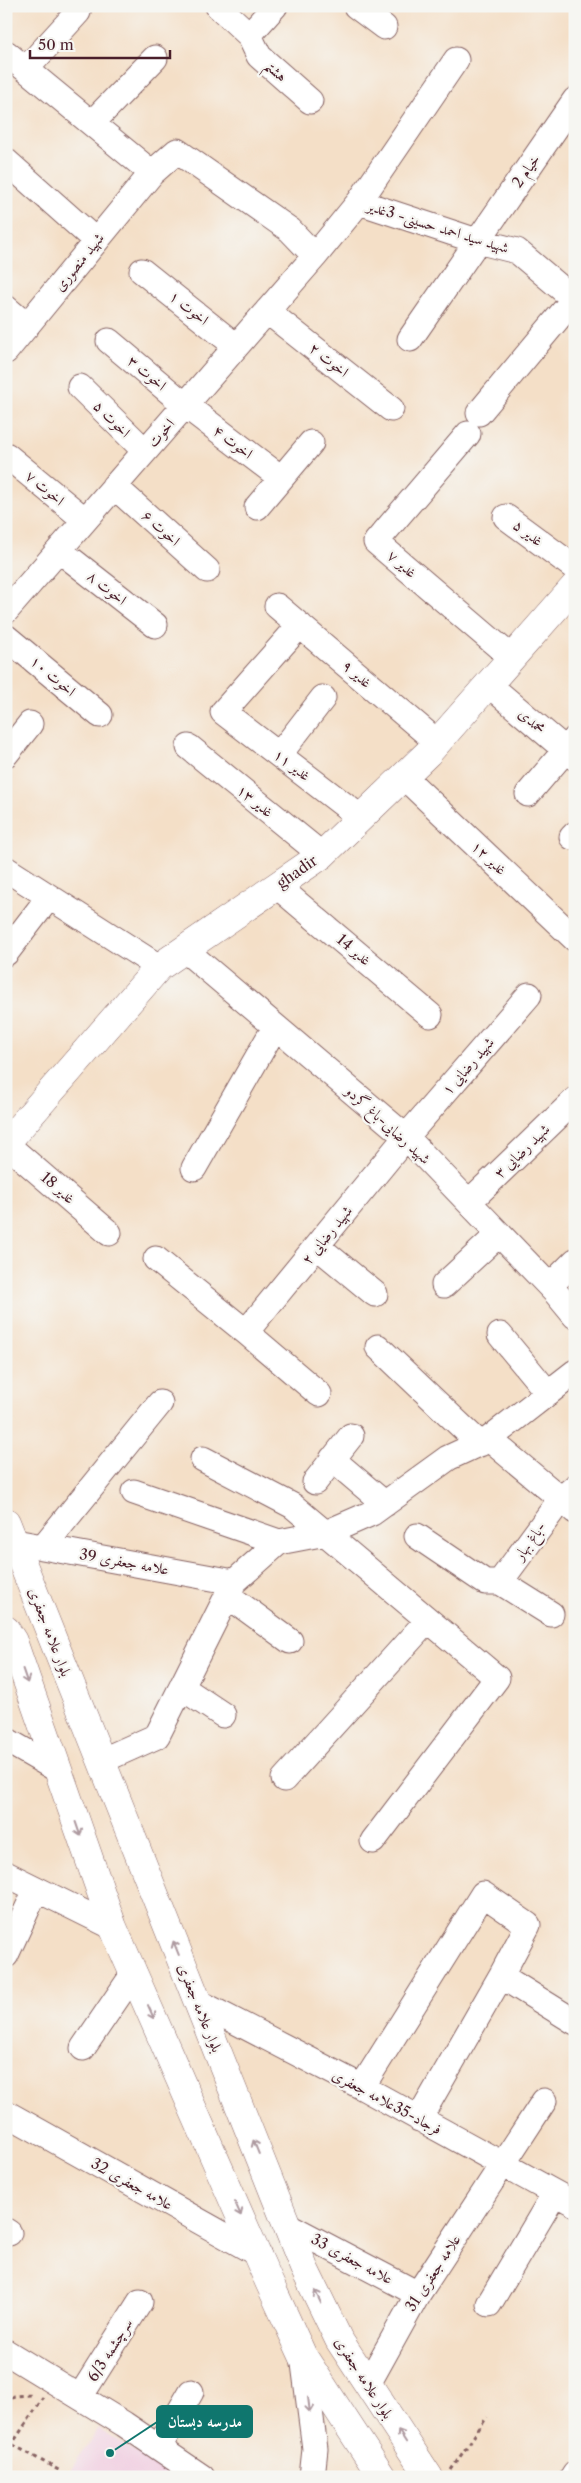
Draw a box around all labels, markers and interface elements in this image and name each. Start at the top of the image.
scale bar [30,28,170,60]
text: 50 m [38,35,74,54]
street label: هشتم [257,56,291,90]
street label: 2 خیام [507,150,547,193]
street label: شهید سید احمد حسینی- 3غدیر [362,195,511,259]
street label: شهید منصوری [49,229,109,295]
street label: اخوت ۱ [166,286,213,329]
street label: اخوت ۲ [306,338,353,381]
street label: اخوت ۳ [124,351,171,394]
street label: اخوت ۵ [90,396,135,441]
street label: اخوت [143,414,178,451]
street label: اخوت ۴ [210,420,257,463]
street label: اخوت ۷ [22,466,69,509]
street label: اخوت ۶ [138,506,184,550]
street label: غدیر ۵ [509,515,547,550]
street label: غدیر ۷ [384,546,421,582]
street label: اخوت ۸ [84,566,131,609]
street label: اخوت ۱۰ [27,651,80,700]
street label: غدیر ۹ [339,656,376,692]
street label: محمدی [515,704,550,738]
street label: غدیر ۱۱ [270,744,315,785]
street label: غدیر ۱۳ [233,780,278,821]
street label: غدیر ۱۲ [468,836,511,879]
street label: ghadir [273,850,321,892]
street label: غدیر 14 [333,930,375,970]
street label: شهید رضایی ۱ [437,1033,499,1099]
street label: شهید رضایی-باغ گردو [338,1080,435,1171]
street label: شهید رضایی ۳ [490,1119,554,1183]
street label: غدیر 18 [37,1168,79,1208]
street label: شهید رضایی ۲ [297,1201,357,1269]
street label: باغ بهار- [508,1518,553,1568]
street label: علامه جعفری 39 [78,1544,170,1580]
street label: بلوار علامه جعفری [24,1585,76,1680]
one-way arrow [20,1667,30,1683]
one-way arrow [74,1821,84,1837]
one-way arrow [170,1941,180,1956]
street label: بلوار علامه جعفری [173,1961,227,2055]
one-way arrow [147,2004,156,2019]
street label: فرجاد-35علامه جعفری [329,2065,445,2139]
one-way arrow [251,2140,260,2155]
street label: علامه جعفری 32 [88,2153,176,2215]
one-way arrow [234,2201,244,2216]
street label: علامه جعفری 33 [308,2229,396,2289]
street label: علامه جعفری 31 [401,2231,465,2315]
one-way arrow [313,2290,322,2305]
street label: سرچشمه 6/3 [83,2315,137,2385]
street label: بلوار علامه جعفری [330,2333,398,2423]
one-way arrow [304,2396,314,2412]
callout: مدرسه دبستان [157,2406,252,2437]
text: مدرسه دبستان [168,2411,242,2431]
one-way arrow [397,2429,407,2443]

